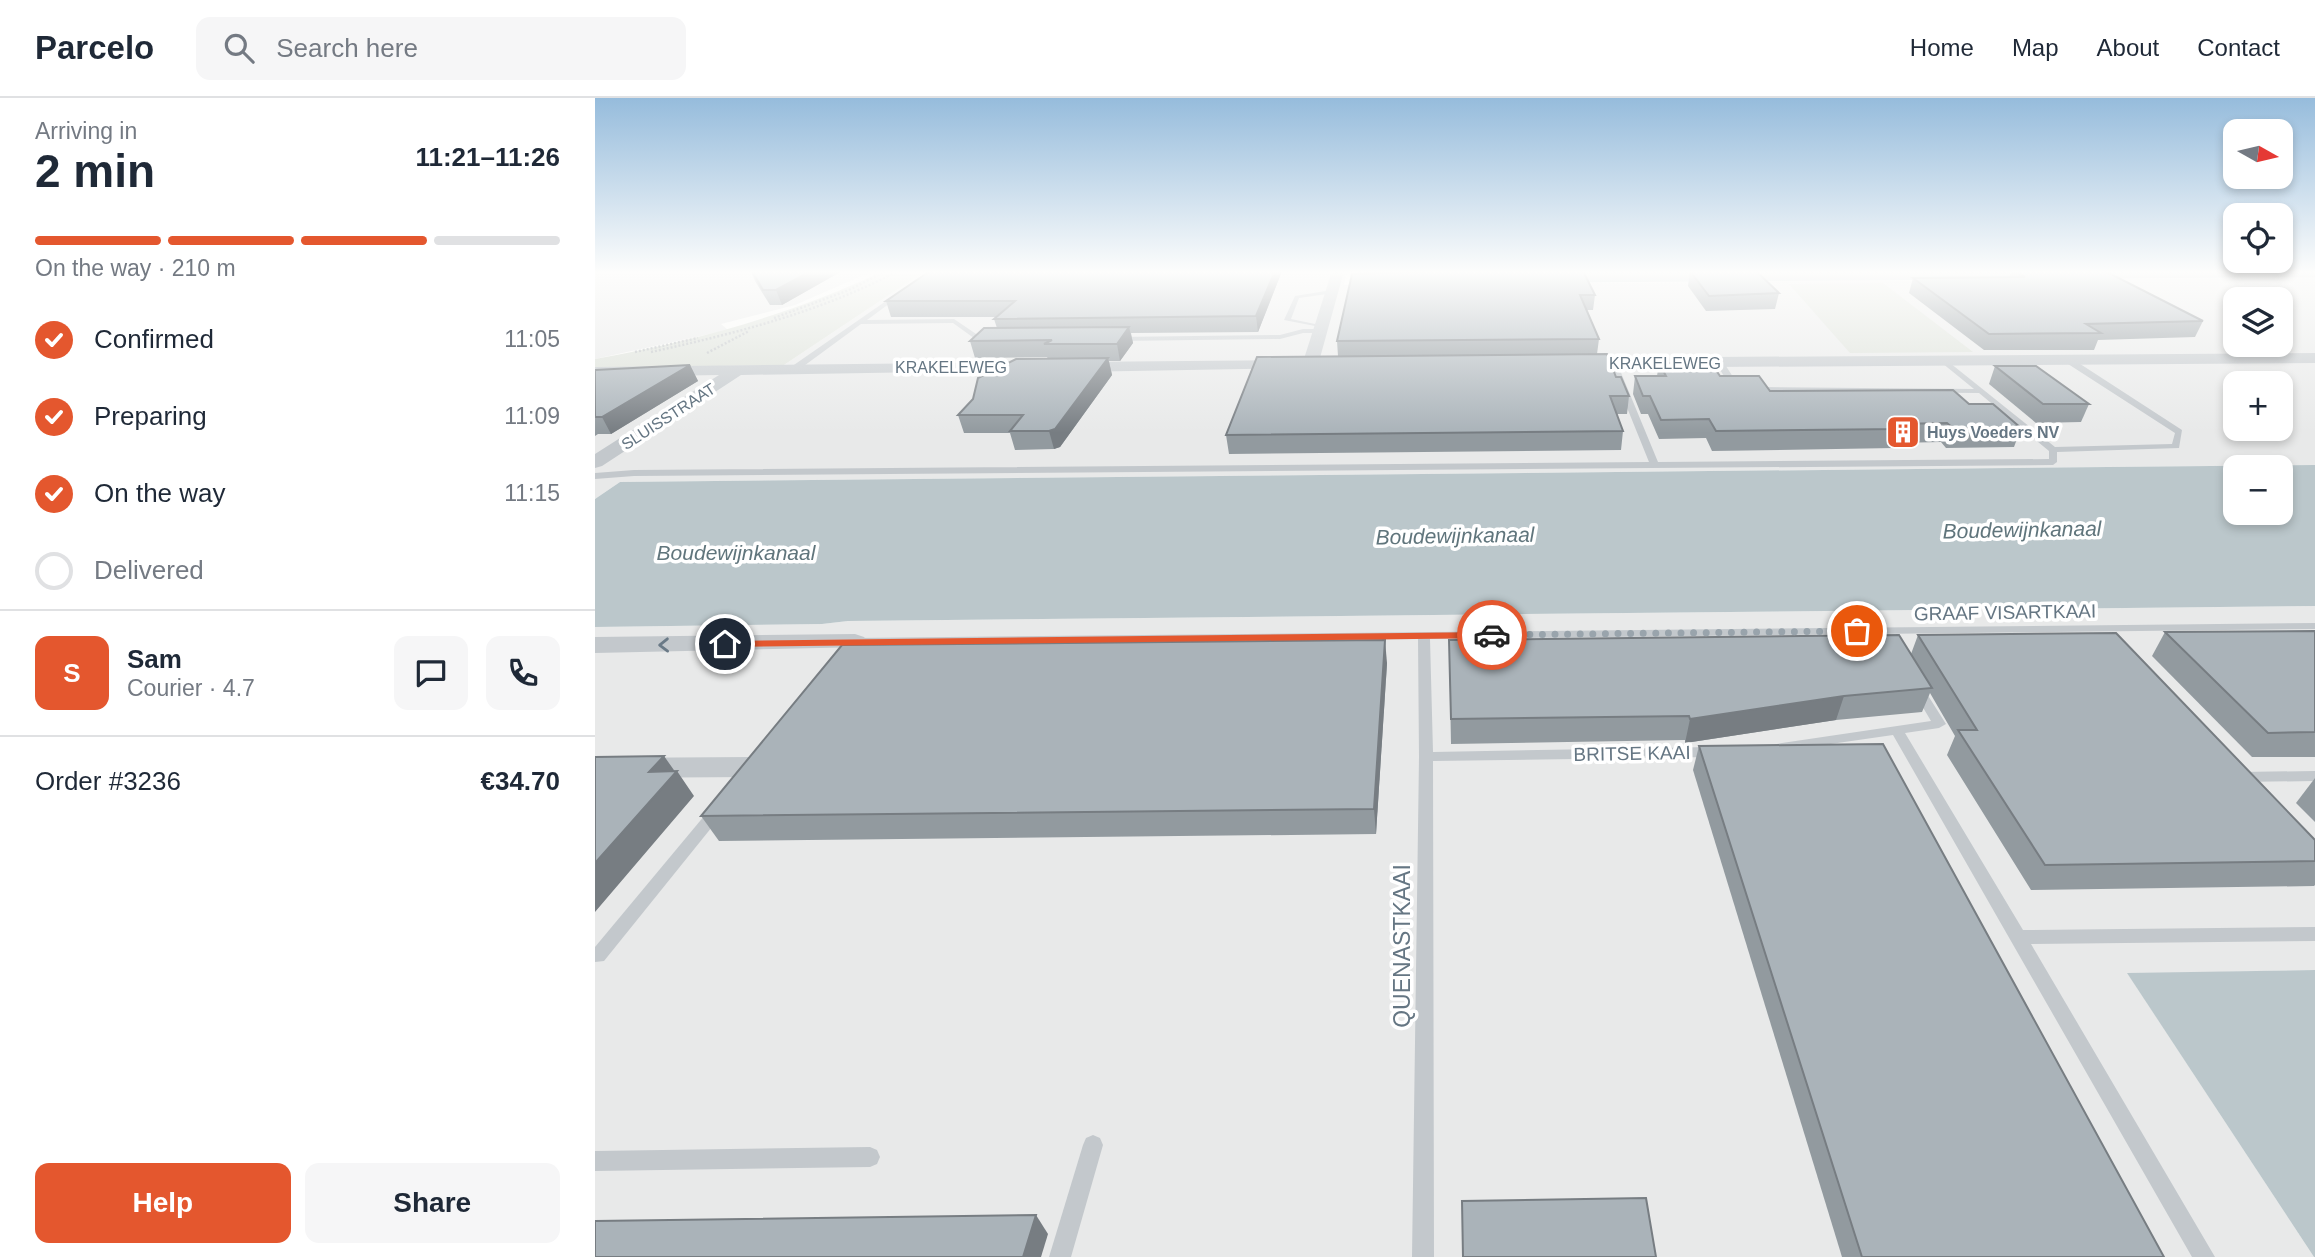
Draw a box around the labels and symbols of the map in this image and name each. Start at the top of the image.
north arrow [2223,119,2293,189]
street label: KRAKELEWEG [1609,355,1721,372]
street label: KRAKELEWEG [895,359,1007,376]
street label: SLUISSTRAAT [618,380,718,453]
building icon: Huys Voeders NV [1884,413,1922,451]
place label: Huys Voeders NV [1927,424,2060,441]
water label: Boudewijnkanaal [1942,517,2103,542]
water label: Boudewijnkanaal [1375,523,1536,548]
water label: Boudewijnkanaal [657,541,817,564]
courier [1457,600,1527,670]
street label: GRAAF VISARTKAAI [1914,600,2096,625]
pin [1827,601,1887,661]
pin [695,614,755,674]
one-way arrow [659,637,670,652]
street label: BRITSE KAAI [1573,742,1691,765]
street label: QUENASTKAAI [1389,864,1415,1028]

